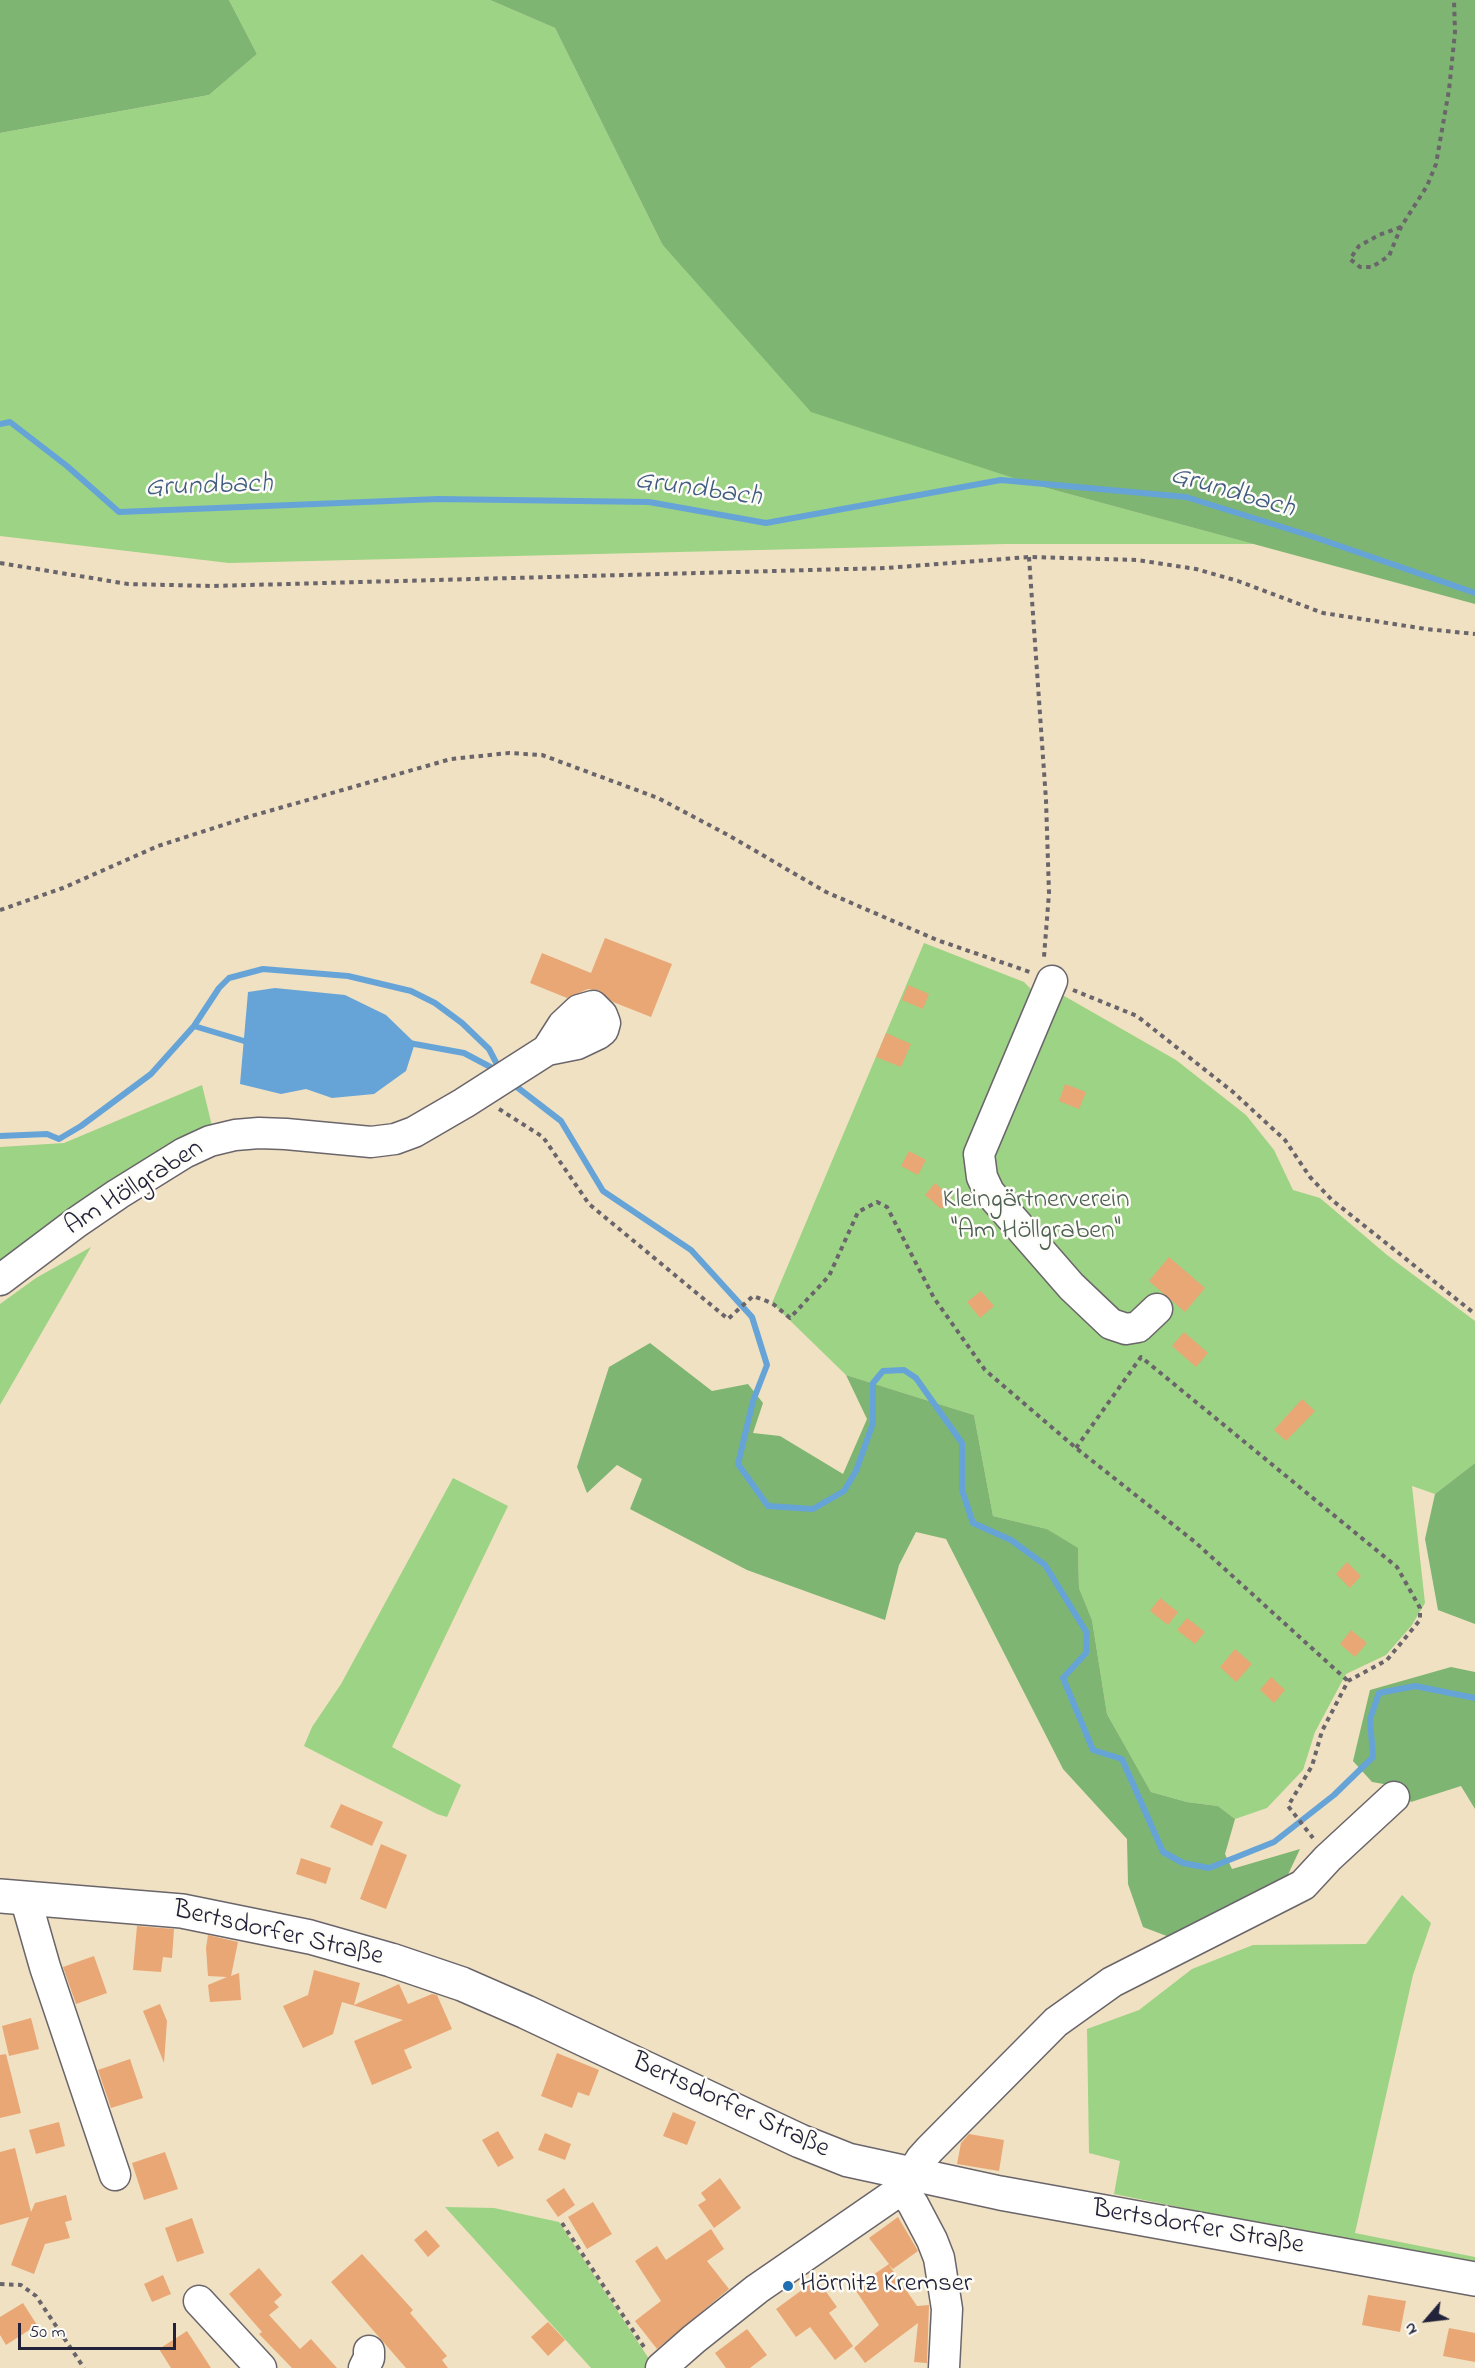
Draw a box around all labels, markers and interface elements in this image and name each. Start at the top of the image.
water label: Grundbach [1166,460,1298,528]
water label: Grundbach [633,466,763,516]
water label: Grundbach [145,469,273,507]
street label: Am Höllgraben [60,1134,210,1244]
park label: Kleingärtnerverein "Am Höllgraben" [943,1186,1129,1249]
street label: Bertsdorfer Straße [170,1895,386,1975]
street label: Bertsdorfer Straße [626,2047,834,2167]
street label: Bertsdorfer Straße [1090,2194,1306,2264]
place label: Hörnitz Kremser [800,2270,972,2302]
marker: Hörnitz Kremser [781,2279,795,2293]
north arrow [1397,2290,1457,2350]
scale bar [21,2311,178,2349]
text: N [1398,2318,1424,2339]
text: 50 m [29,2320,66,2346]

